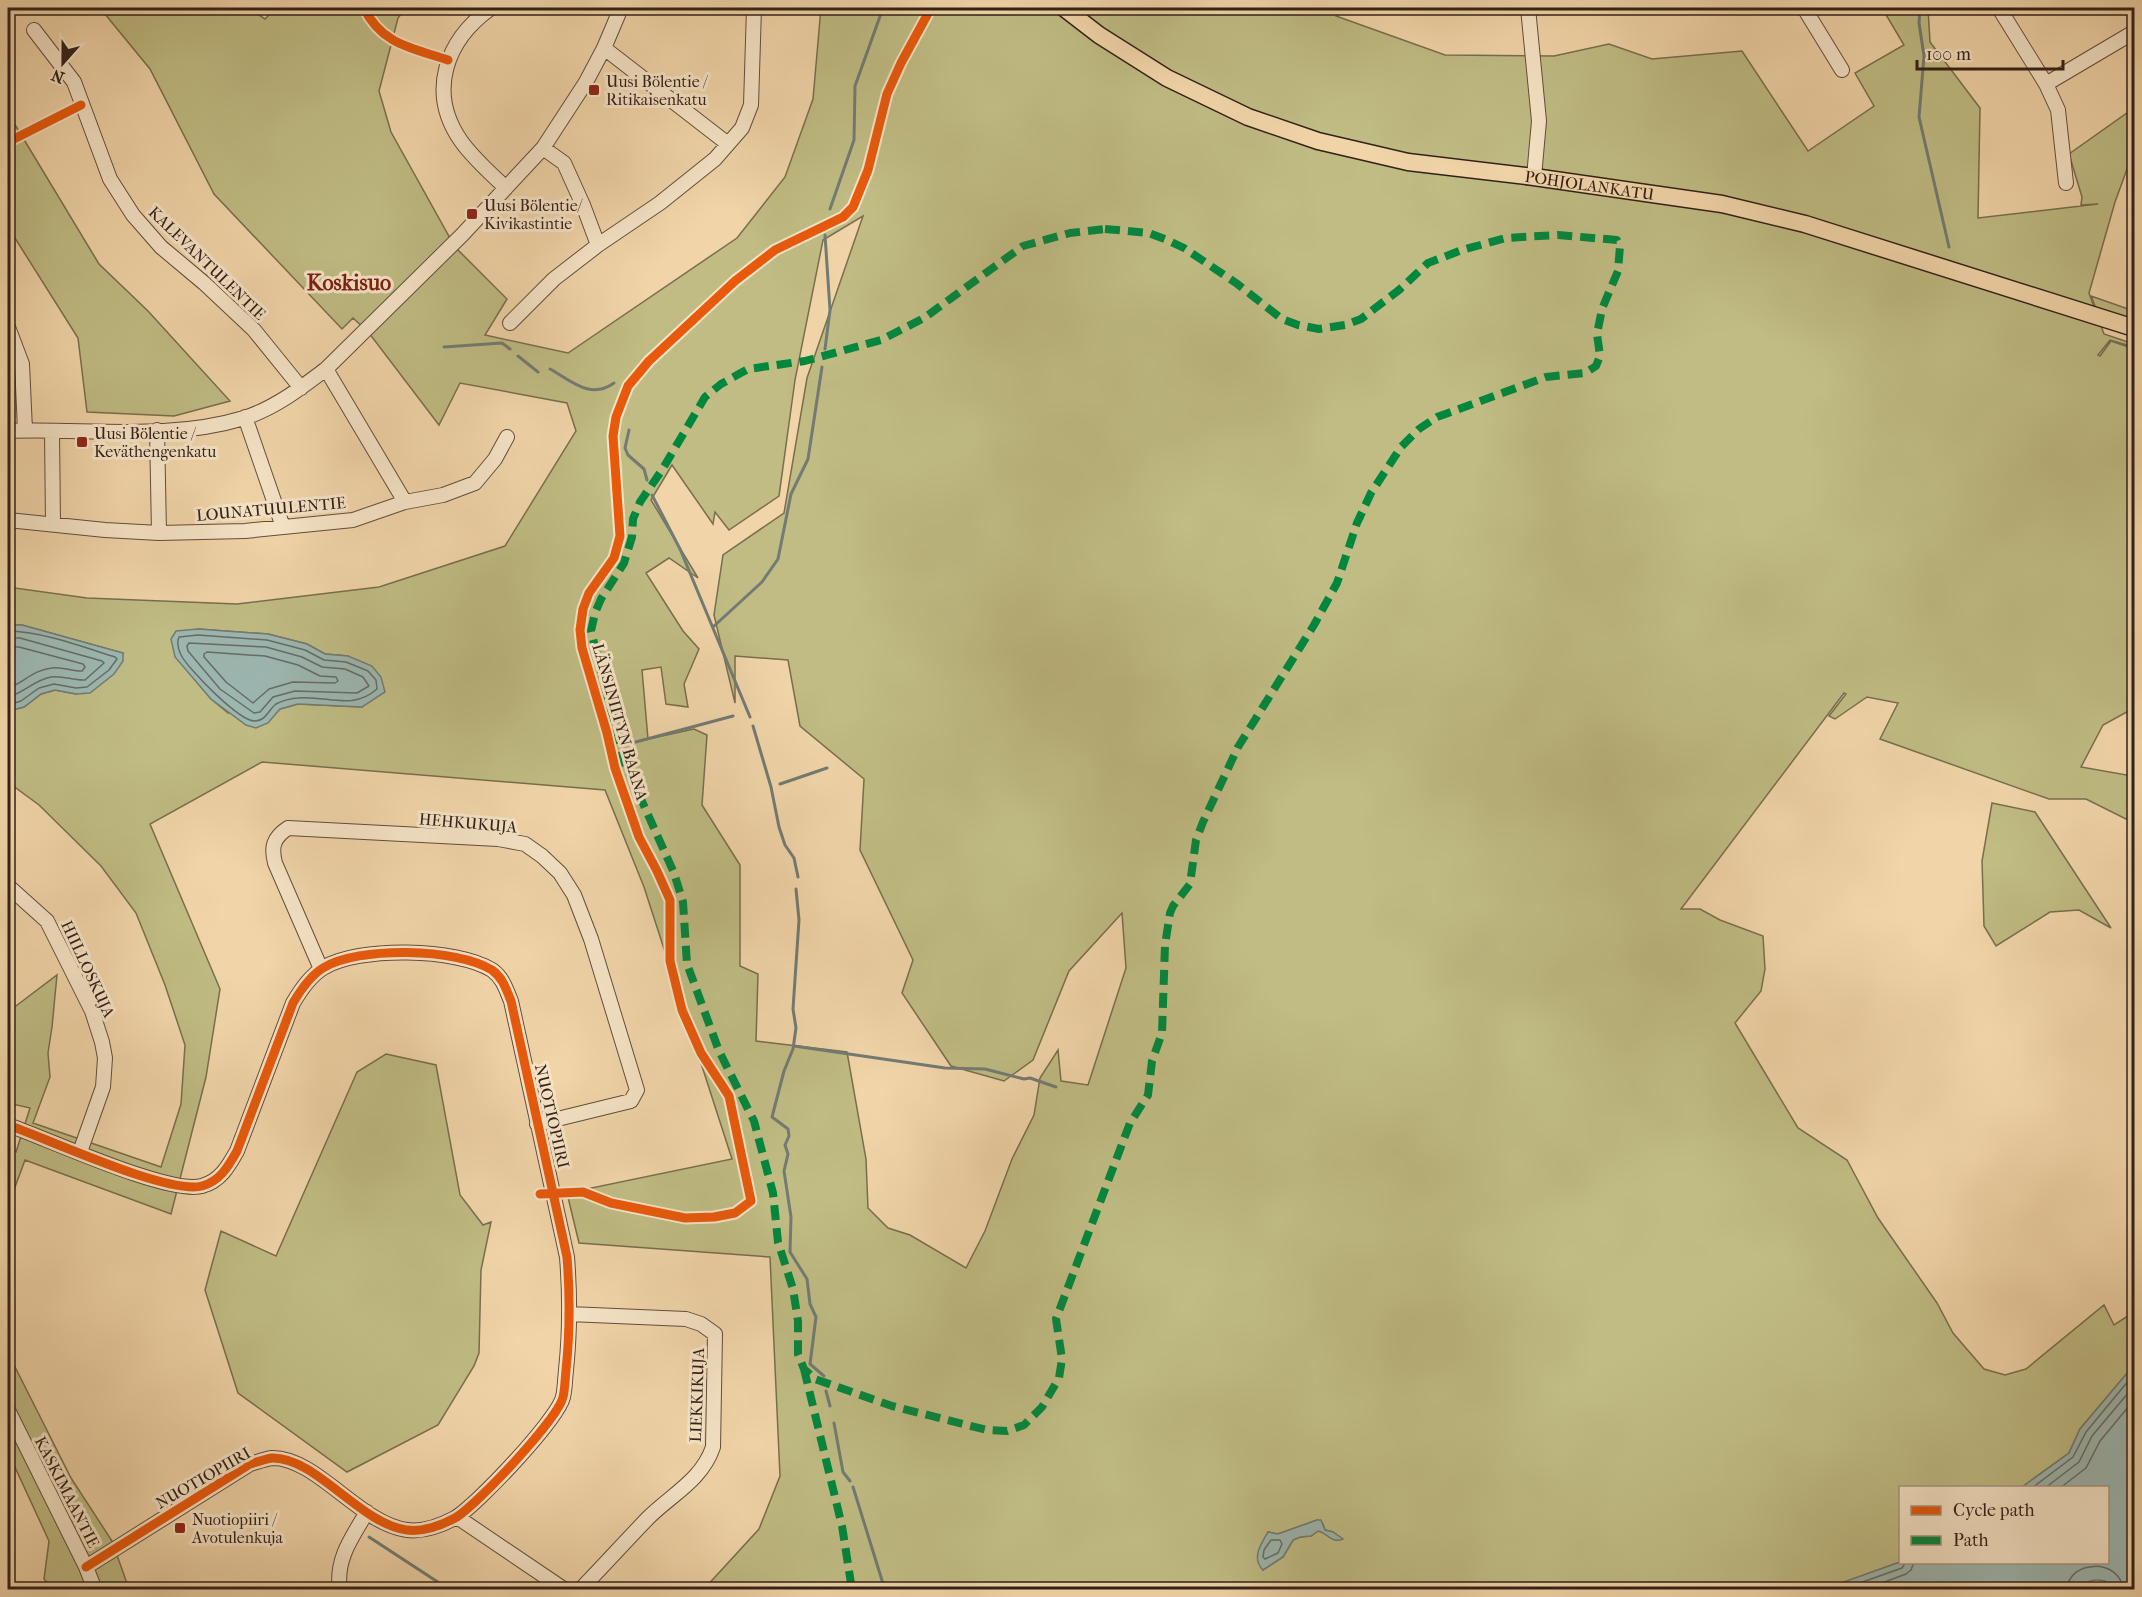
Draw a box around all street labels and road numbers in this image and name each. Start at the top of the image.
street label: POHJOLANKATU [1524,166,1656,204]
street label: KALEVANTULENTIE [145,202,270,324]
street label: LOUNATUULENTIE [195,493,347,525]
street label: LÄNSINIITYN BAANA [588,641,652,803]
street label: HEHKUKUJA [418,809,519,837]
street label: HIILLOSKUJA [57,917,119,1021]
street label: NUOTIOPIIRI [531,1062,573,1170]
street label: LIEKKIKUJA [686,1347,708,1443]
street label: KASKIMAANTIE [31,1433,103,1551]
street label: NUOTIOPIIRI [152,1443,254,1513]

